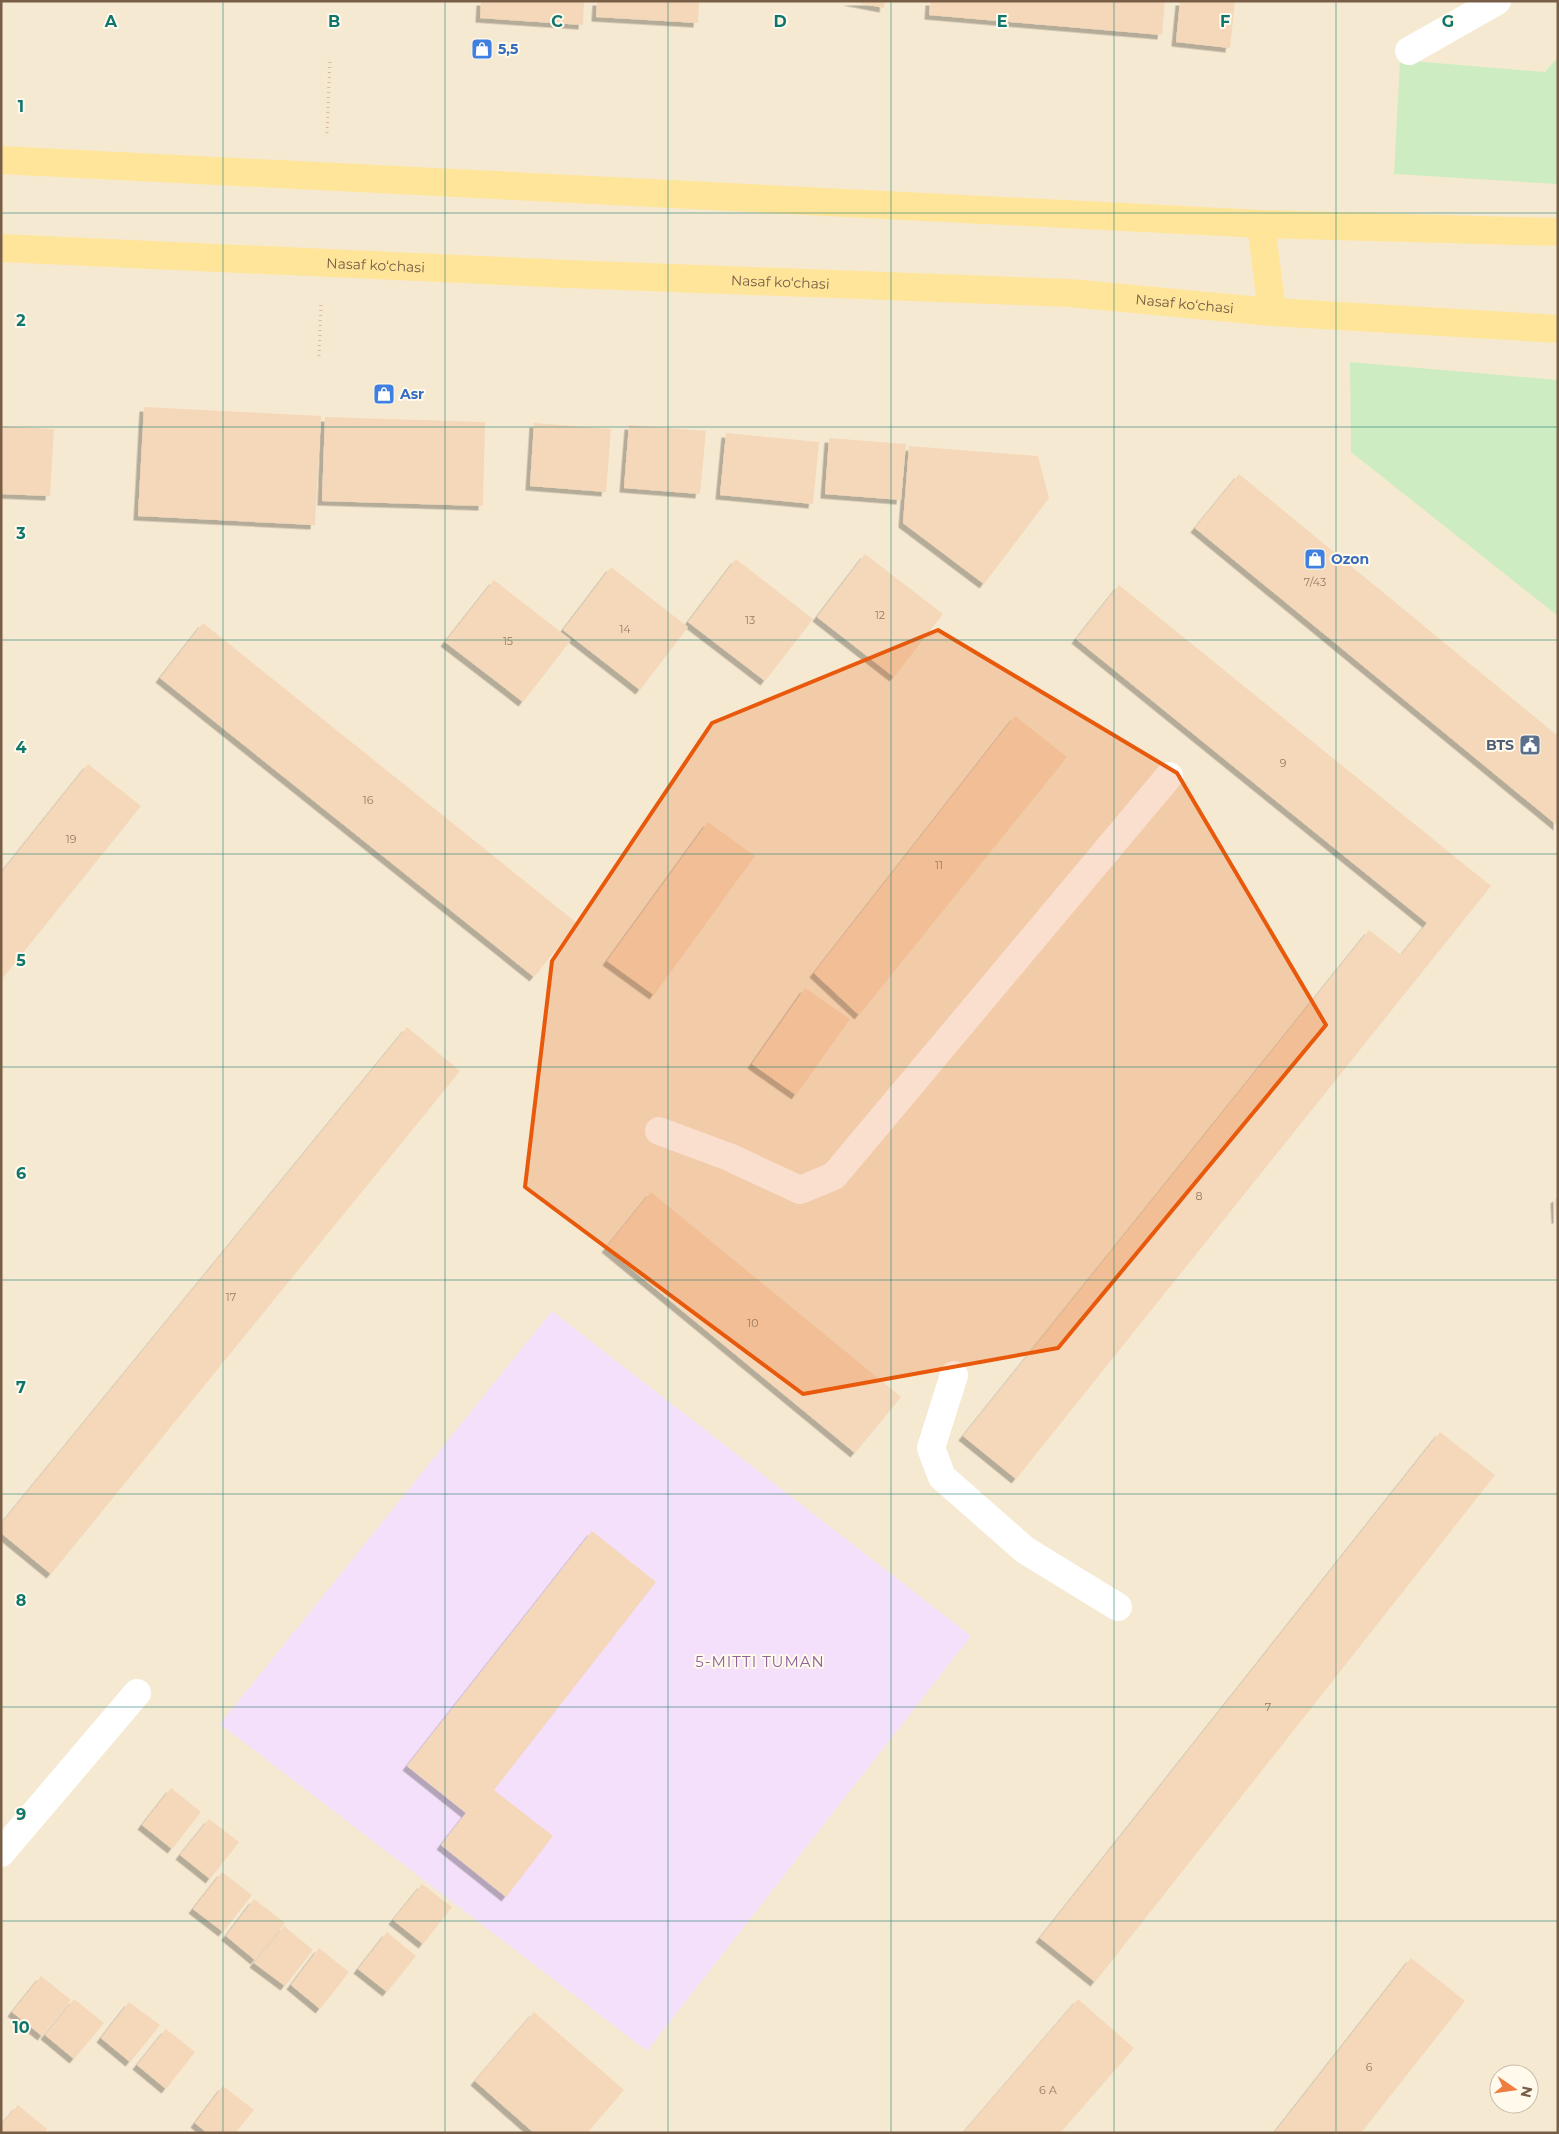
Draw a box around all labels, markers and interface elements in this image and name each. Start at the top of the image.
text: A [104,12,118,31]
text: B [328,12,340,31]
text: C [551,12,563,31]
text: D [773,12,787,31]
text: E [997,12,1007,31]
text: F [1220,12,1230,31]
text: G [1442,12,1454,31]
shop icon: 5,5 [470,37,494,61]
place label: 5,5 [498,40,518,58]
text: 1 [18,97,24,116]
street label: Nasaf ko‘chasi [326,254,425,276]
street label: Nasaf ko‘chasi [731,271,830,293]
street label: Nasaf ko‘chasi [1135,290,1235,317]
text: 2 [16,311,26,330]
shop icon: Asr [372,382,396,406]
place label: Asr [399,385,424,403]
text: 3 [15,524,26,543]
shop icon: Ozon [1303,547,1327,571]
place label: Ozon [1331,550,1369,568]
house number: 7/43 [1304,575,1326,589]
house number: 12 [875,608,885,622]
house number: 13 [745,613,755,627]
house number: 14 [619,622,631,636]
house number: 15 [503,634,513,648]
public building icon: BTS [1518,733,1542,757]
place label: BTS [1486,736,1514,754]
text: 4 [15,738,27,757]
house number: 9 [1280,756,1287,770]
house number: 16 [363,793,374,807]
house number: 19 [66,832,77,846]
house number: 11 [935,858,943,872]
text: 5 [16,951,26,970]
text: 6 [16,1164,26,1183]
house number: 8 [1195,1189,1203,1203]
house number: 17 [226,1290,236,1304]
house number: 10 [747,1316,759,1330]
text: 7 [16,1378,26,1397]
text: 8 [16,1591,26,1610]
district label: 5-MITTI TUMAN [695,1652,825,1671]
house number: 7 [1265,1700,1271,1714]
text: 9 [16,1805,26,1824]
text: 10 [12,2018,30,2037]
house number: 6 [1366,2060,1373,2074]
north arrow [1489,2064,1539,2114]
house number: 6 А [1039,2083,1058,2097]
text: N [1517,2084,1537,2099]

